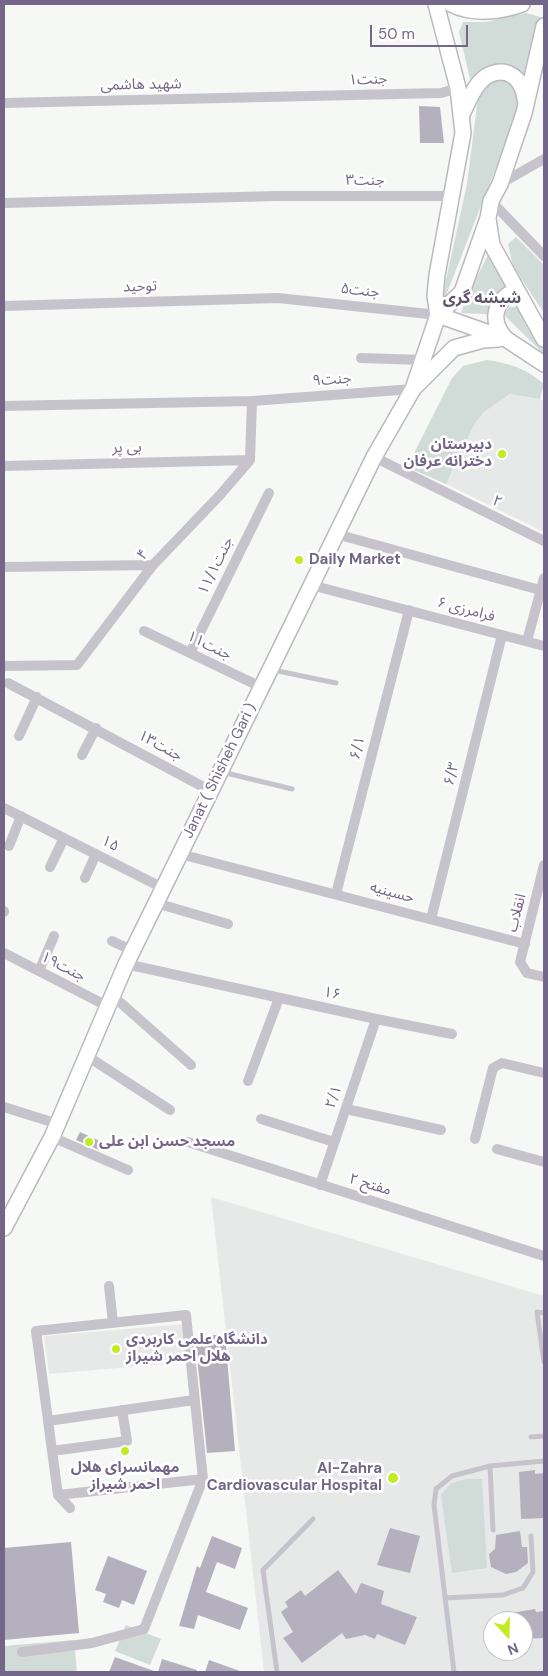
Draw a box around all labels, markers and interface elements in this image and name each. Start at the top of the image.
scale bar [373,15,470,47]
text: 50 m [378,24,415,44]
street label: جنت۱ [348,70,388,90]
street label: شهید هاشمی [100,75,182,95]
street label: جنت۳ [346,172,384,190]
street label: توحید [123,277,157,297]
street label: جنت۵ [340,280,380,302]
district label: شیشه گری [443,289,521,309]
street label: جنت۹ [312,370,352,390]
place label: دبیرستان دخترانه عرفان [403,436,492,471]
street label: بی پر [112,439,142,457]
marker: دبیرستان دخترانه عرفان [496,448,508,460]
street label: ۲ [489,492,505,512]
street label: جنت۱۱/۱ [194,534,238,598]
street label: ۴ [133,546,153,564]
place label: Daily Market [309,551,401,569]
marker: Daily Market [293,554,305,566]
street label: فرامرزی ۶ [435,594,497,626]
street label: جنت۱۱ [184,627,234,665]
street label: Janat ( Shisheh Gari ) [179,700,261,842]
street label: جنت۱۳ [135,727,185,765]
street label: ۶/۱ [346,735,370,761]
street label: ۶/۳ [440,761,464,787]
street label: ۱۵ [98,832,122,856]
street label: حسینیه [368,878,416,908]
street label: انقلاب [504,892,530,934]
street label: جنت۱۹ [38,948,88,986]
street label: ۱۶ [322,983,342,1005]
street label: ۲/۱ [322,1083,346,1111]
place label: مسجد حسن ابن علی [99,1133,235,1151]
marker: مسجد حسن ابن علی [83,1136,95,1148]
street label: مفتح ۲ [347,1170,393,1200]
place label: دانشگاه علمی کاربردی هلال احمر شیراز [126,1331,268,1366]
marker: دانشگاه علمی کاربردی هلال احمر شیراز [110,1343,122,1355]
marker: مهمانسرای هلال احمر شیراز [119,1445,131,1457]
place label: مهمانسرای هلال احمر شیراز [71,1459,179,1494]
place label: Al-Zahra Cardiovascular Hospital [207,1460,382,1495]
marker: Al-Zahra Cardiovascular Hospital [386,1471,400,1485]
north arrow [483,1611,533,1661]
text: N [505,1639,521,1659]

